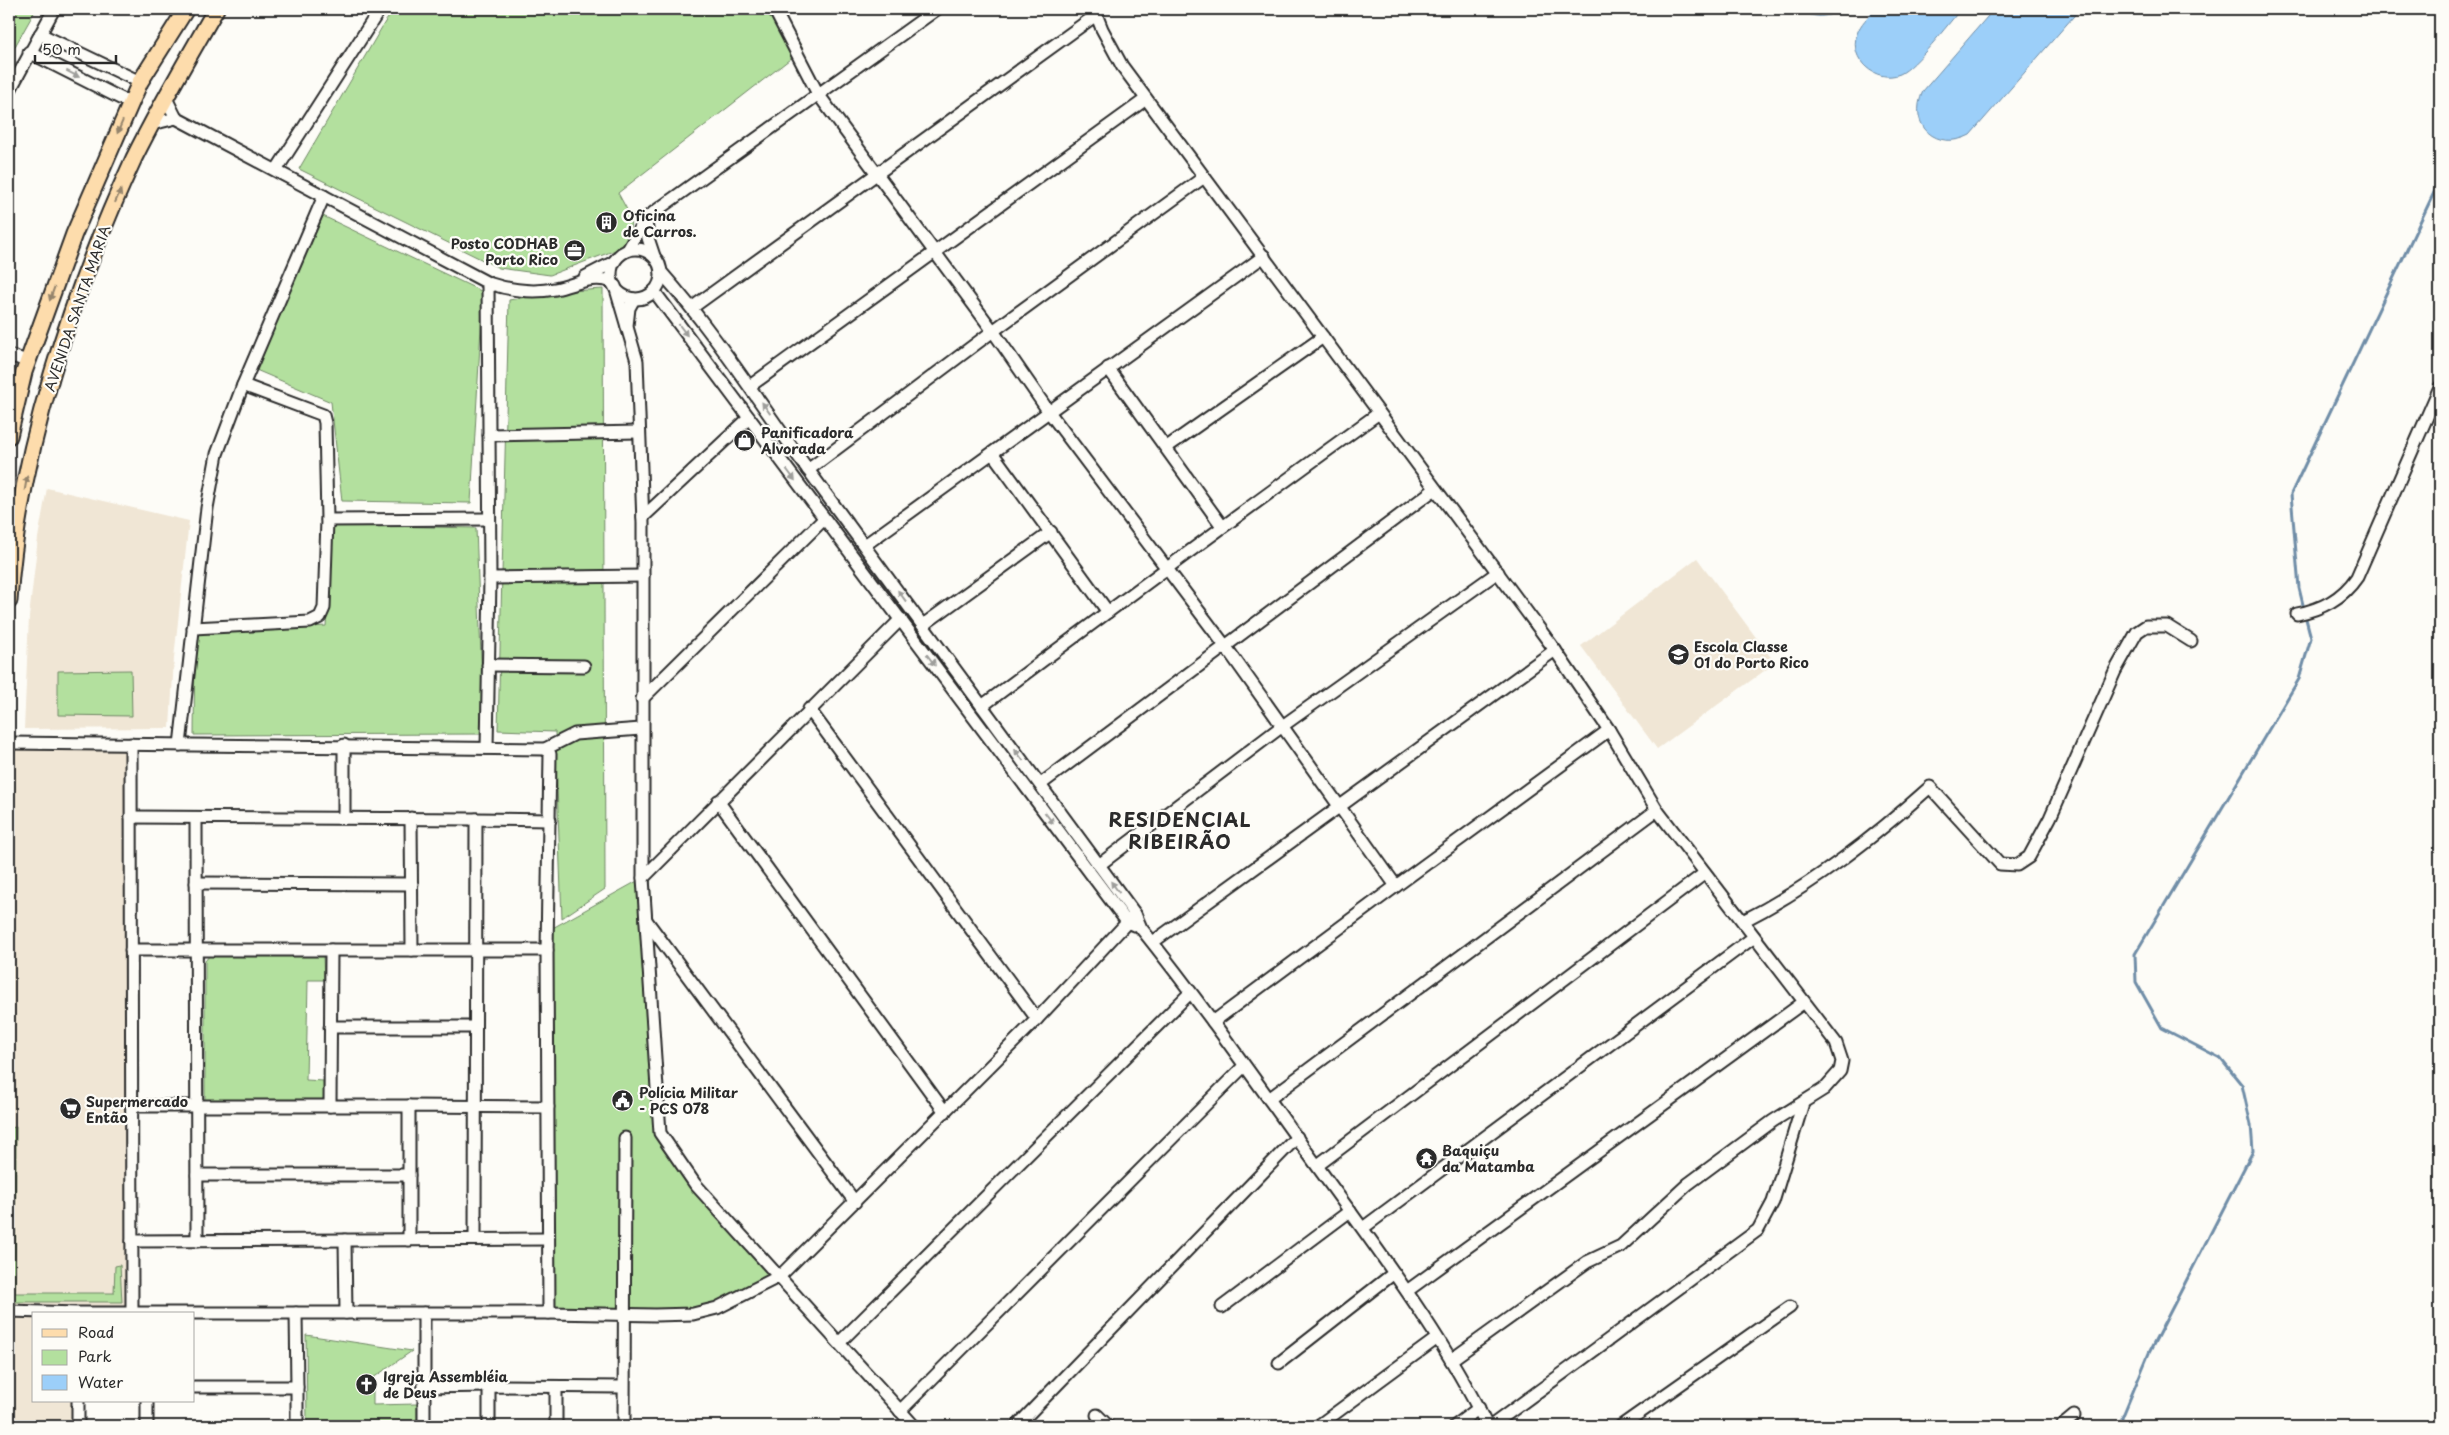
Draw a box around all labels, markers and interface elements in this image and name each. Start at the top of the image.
scale bar [35,32,116,64]
text: 50 m [42,37,81,60]
one-way arrow [66,70,80,78]
one-way arrow [115,120,123,134]
one-way arrow [114,189,122,203]
place label: Oficina de Carros. [623,205,697,242]
building icon: Oficina de Carros. [595,211,619,235]
street label: AVENIDA SANTA MARIA [39,222,115,394]
place label: Posto CODHAB Porto Rico [451,233,558,270]
office icon: Posto CODHAB Porto Rico [562,239,586,263]
one-way arrow [48,287,56,302]
one-way arrow [678,323,688,337]
one-way arrow [761,401,771,415]
place label: Panificadora Alvorada [760,422,854,459]
shop icon: Panificadora Alvorada [733,428,757,452]
one-way arrow [786,468,796,482]
one-way arrow [22,476,30,491]
one-way arrow [897,589,907,603]
place label: Escola Classe 01 do Porto Rico [1694,636,1809,673]
school or university icon: Escola Classe 01 do Porto Rico [1666,642,1690,666]
one-way arrow [926,653,936,667]
one-way arrow [1014,749,1025,762]
district label: RESIDENCIAL RIBEIRÃO [1108,805,1252,855]
one-way arrow [1044,811,1055,824]
one-way arrow [1110,880,1120,894]
place label: Polícia Militar - PCS 078 [639,1082,739,1119]
public building icon: Polícia Militar - PCS 078 [611,1088,635,1112]
place label: Supermercado Então [86,1091,188,1128]
supermarket icon: Supermercado Então [58,1097,82,1121]
place label: Baquiçu da Matamba [1442,1140,1535,1177]
temple icon: Baquiçu da Matamba [1414,1146,1438,1170]
legend [32,1312,195,1402]
text: Road [78,1320,114,1343]
text: Park [78,1344,112,1367]
place label: Igreja Assembléia de Deus [383,1366,509,1403]
text: Water [78,1370,123,1393]
church icon: Igreja Assembléia de Deus [355,1372,379,1396]

